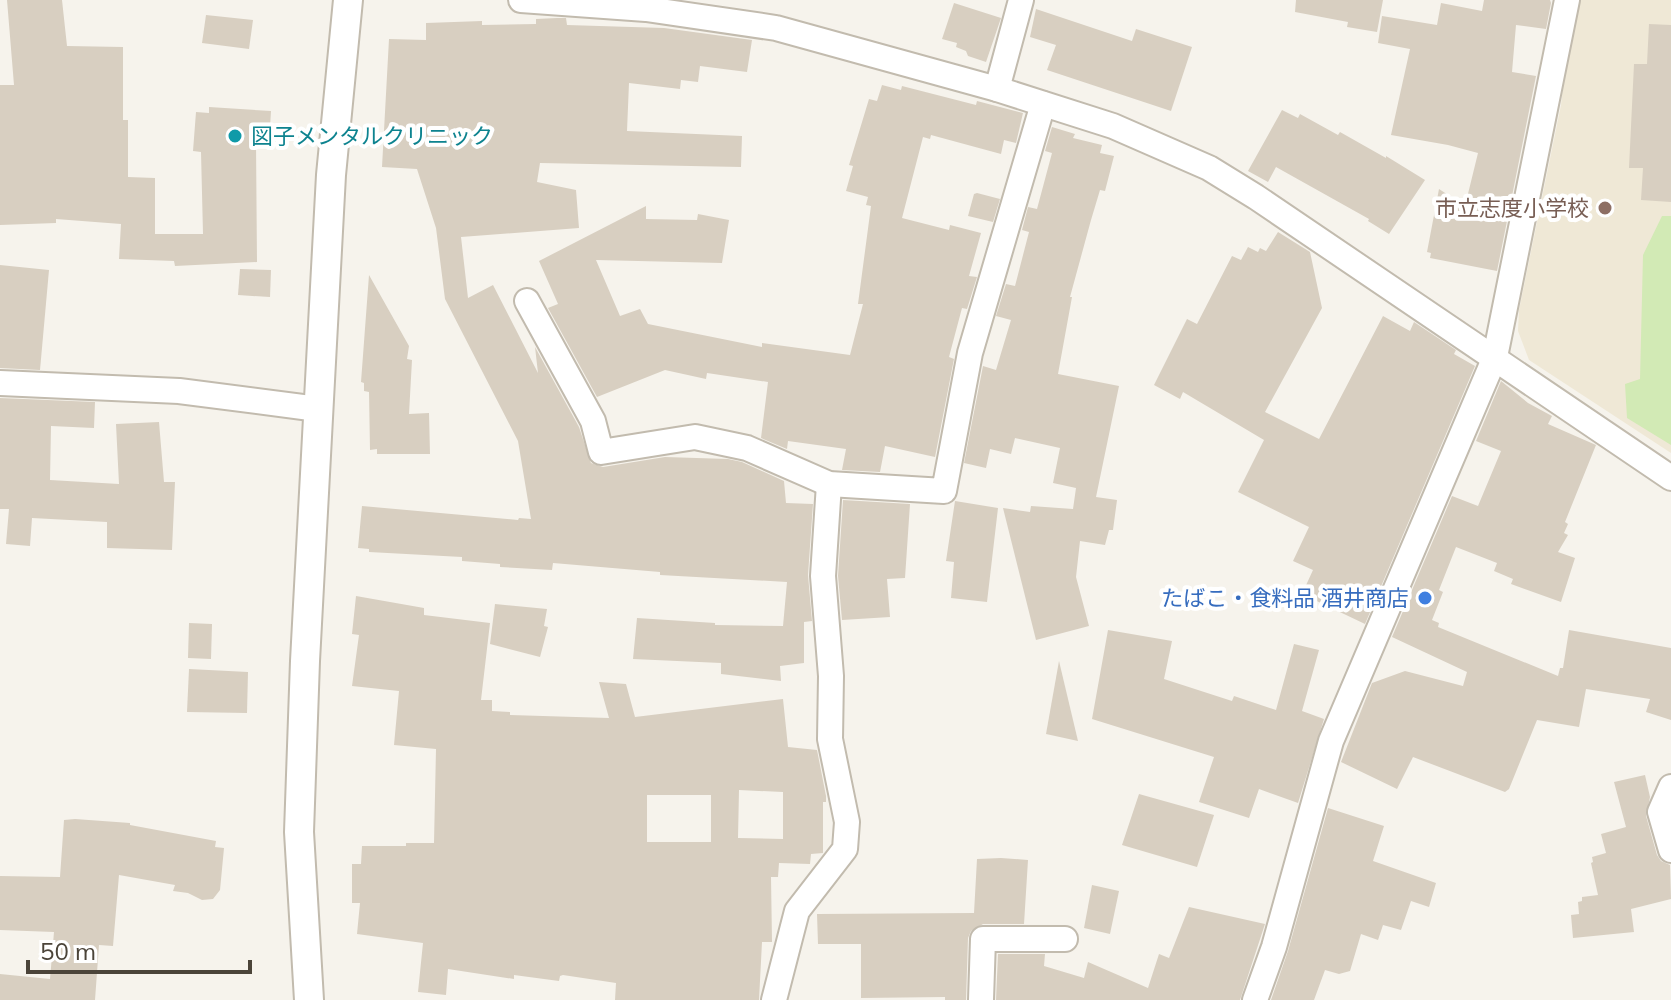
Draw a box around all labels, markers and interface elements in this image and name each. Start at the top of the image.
place label: 図子メンタルクリニック [251,122,493,150]
marker: 図子メンタルクリニック [226,127,244,145]
place label: 市立志度小学校 [1435,194,1589,222]
marker: 市立志度小学校 [1596,199,1614,217]
place label: たばこ・食料品 酒井商店 [1161,584,1409,612]
marker: たばこ・食料品 酒井商店 [1416,589,1434,607]
scale bar [28,924,250,974]
text: 50 m [40,936,96,966]

